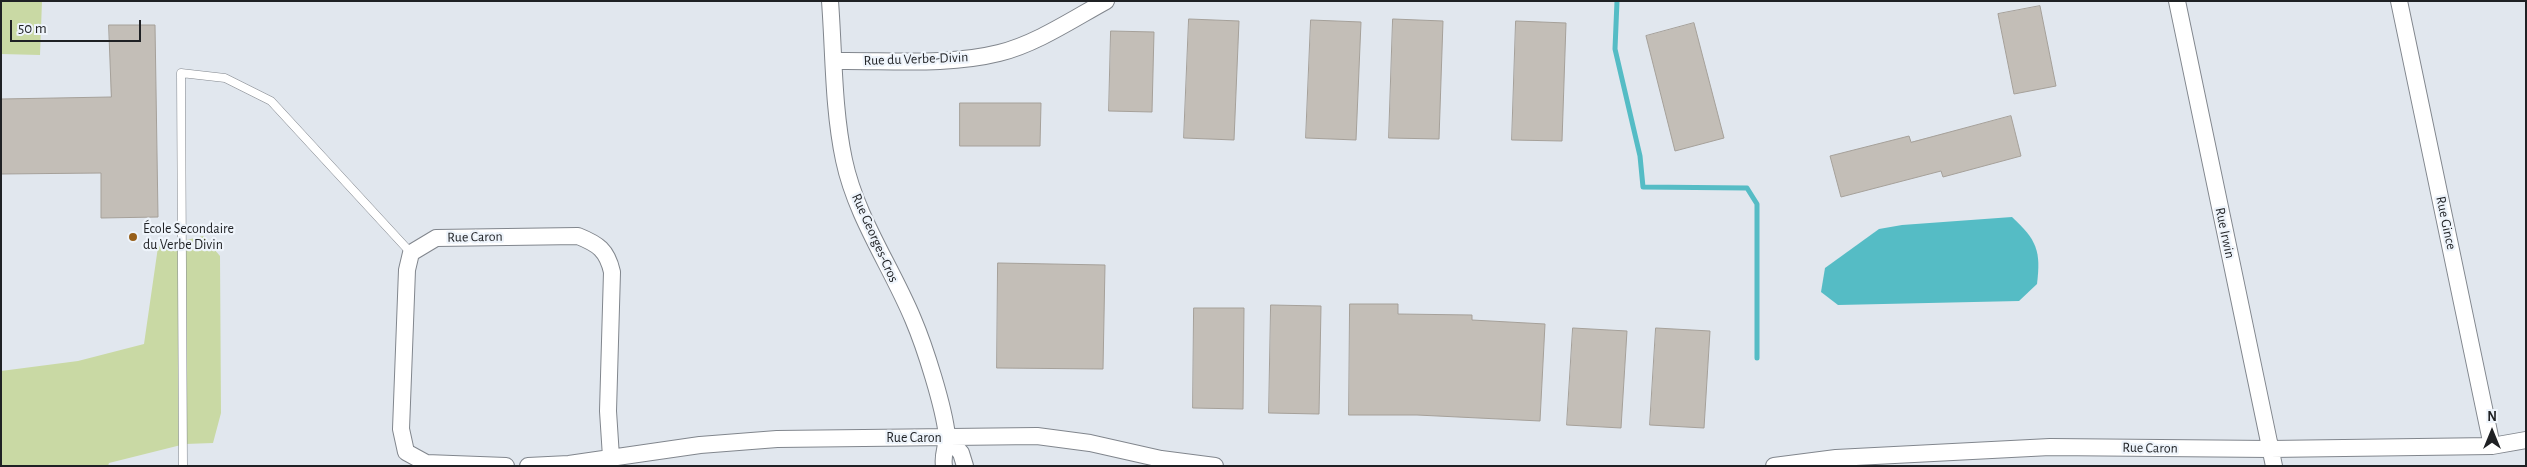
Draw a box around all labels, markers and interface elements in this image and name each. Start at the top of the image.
scale bar [12,10,144,42]
text: 50 m [18,21,47,36]
street label: Rue du Verbe-Divin [863,49,969,69]
street label: Rue Georges-Cros [848,191,902,285]
street label: Rue Gince [2432,195,2460,251]
street label: Rue Irwin [2211,206,2239,260]
place label: École Secondaire du Verbe Divin [143,221,234,253]
street label: Rue Caron [447,228,503,246]
marker: École Secondaire du Verbe Divin [127,231,139,243]
north arrow [2467,407,2517,457]
text: N [2487,410,2497,424]
street label: Rue Caron [886,430,942,446]
street label: Rue Caron [2122,439,2178,457]

